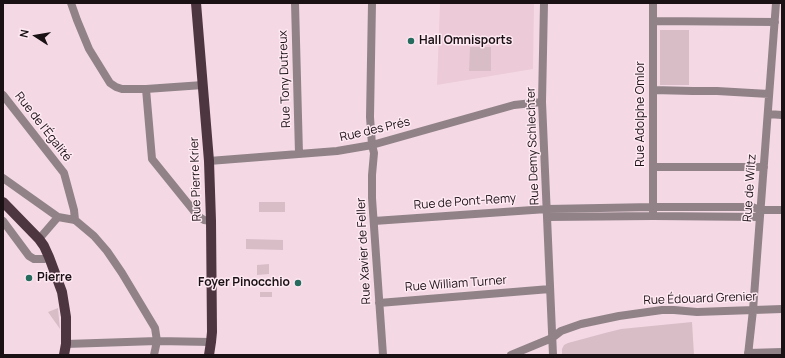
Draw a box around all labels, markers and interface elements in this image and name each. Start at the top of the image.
north arrow [16,16,56,56]
text: N [16,28,32,39]
street label: Rue Tony Dutreux [276,30,294,128]
place label: Hall Omnisports [419,34,512,48]
marker: Hall Omnisports [406,36,416,46]
street label: Rue Adolphe Omlor [634,61,648,167]
street label: Rue Demy Schlechter [524,87,542,205]
street label: Rue de l'Égalité [12,90,74,164]
street label: Rue des Prés [338,115,412,145]
street label: Rue Pierre Krier [187,136,205,222]
street label: Rue de Wiltz [740,153,760,223]
street label: Rue de Pont-Remy [413,191,517,213]
street label: Rue Xavier de Feller [354,197,374,305]
place label: Pierre [37,271,72,285]
marker: Pierre [24,273,34,283]
street label: Rue William Turner [405,273,507,295]
place label: Foyer Pinocchio [198,276,290,290]
marker: Foyer Pinocchio [293,278,303,288]
street label: Rue Édouard Grenier [643,290,757,308]

